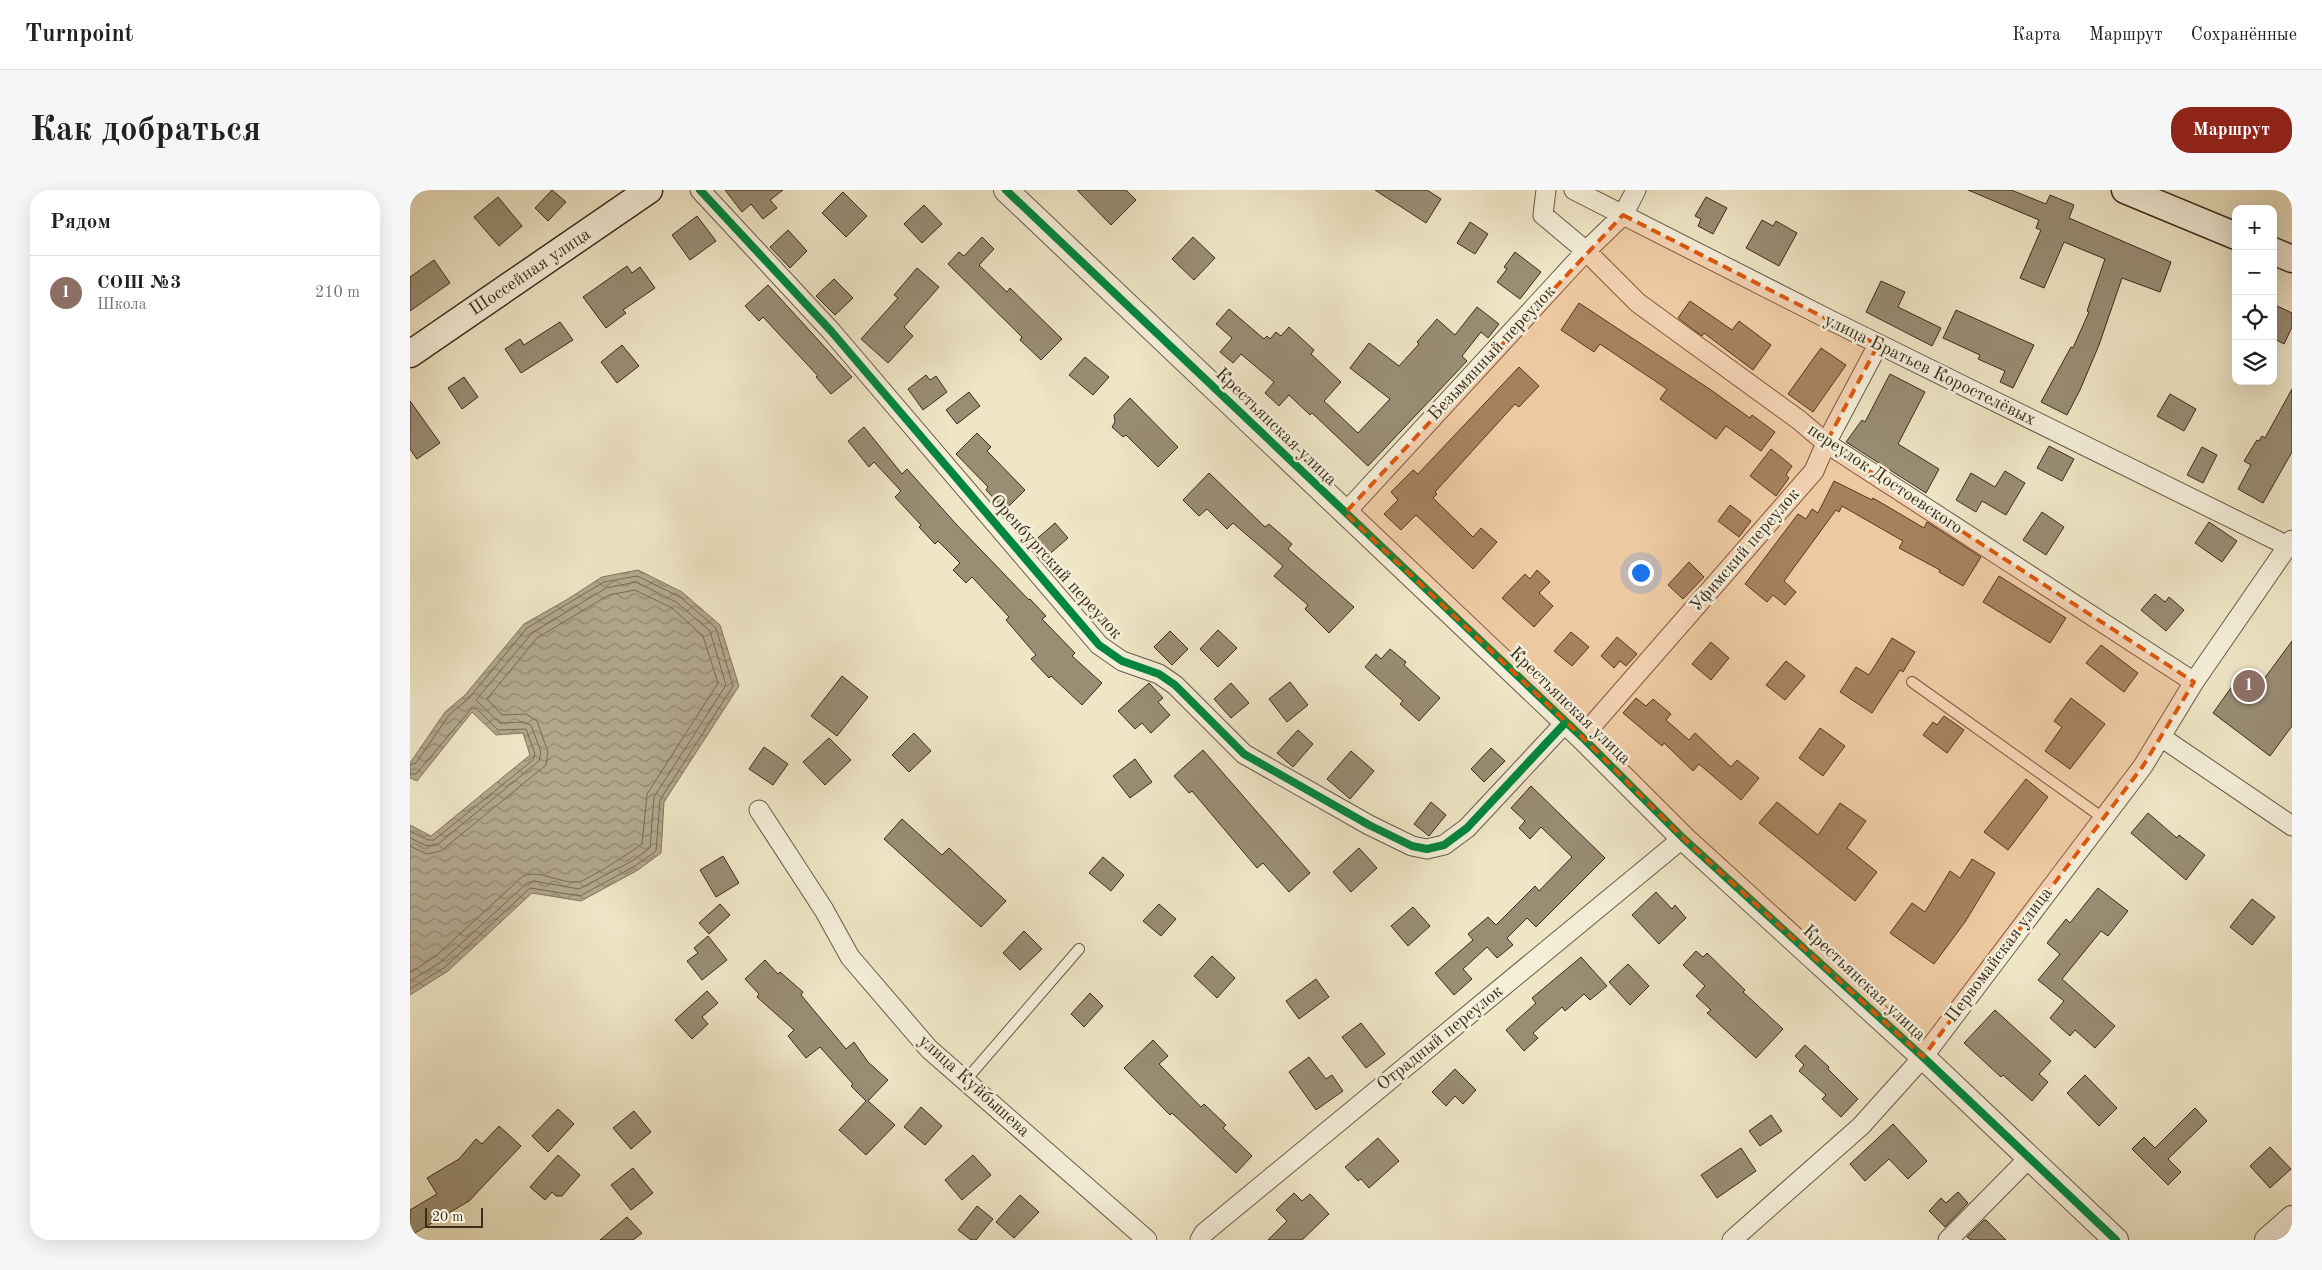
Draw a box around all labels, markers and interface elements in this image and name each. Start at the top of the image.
text: Turnpoint [25,23,133,47]
text: Карта [2012,26,2061,44]
text: Маршрут [2089,26,2163,44]
text: Сохранённые [2191,26,2297,44]
button: Маршрут [2171,107,2292,153]
text: Как добраться [30,113,261,148]
map controls [2232,205,2277,385]
button: + [2232,205,2277,250]
text: Рядом [50,212,111,233]
street label: Шоссейная улица [466,225,594,319]
button: − [2232,250,2277,295]
text: СОШ №3 [97,274,181,293]
street label: Безымянный переулок [1425,282,1559,424]
text: 1 [61,285,71,301]
text: 210 m [315,285,360,301]
button: locate [2232,295,2277,340]
text: Школа [97,297,147,313]
street label: улица Братьев Коростелёвых [1821,311,2039,429]
button: layers [2232,340,2277,385]
street label: Крестьянская улица [1212,365,1340,489]
street label: переулок Достоевского [1804,421,1966,538]
street label: Уфимский переулок [1687,485,1804,616]
street label: Оренбургский переулок [987,491,1125,643]
your location [1628,560,1654,586]
street label: Крестьянская улица [1506,644,1634,768]
pin: 1 [2233,667,2265,705]
street label: Первомайская улица [1942,884,2056,1026]
street label: Крестьянская улица [1799,922,1929,1045]
street label: Отрадный переулок [1374,982,1506,1094]
street label: улица Куйбышева [915,1032,1033,1141]
scale bar [425,1205,482,1228]
text: 20 m [432,1210,463,1224]

